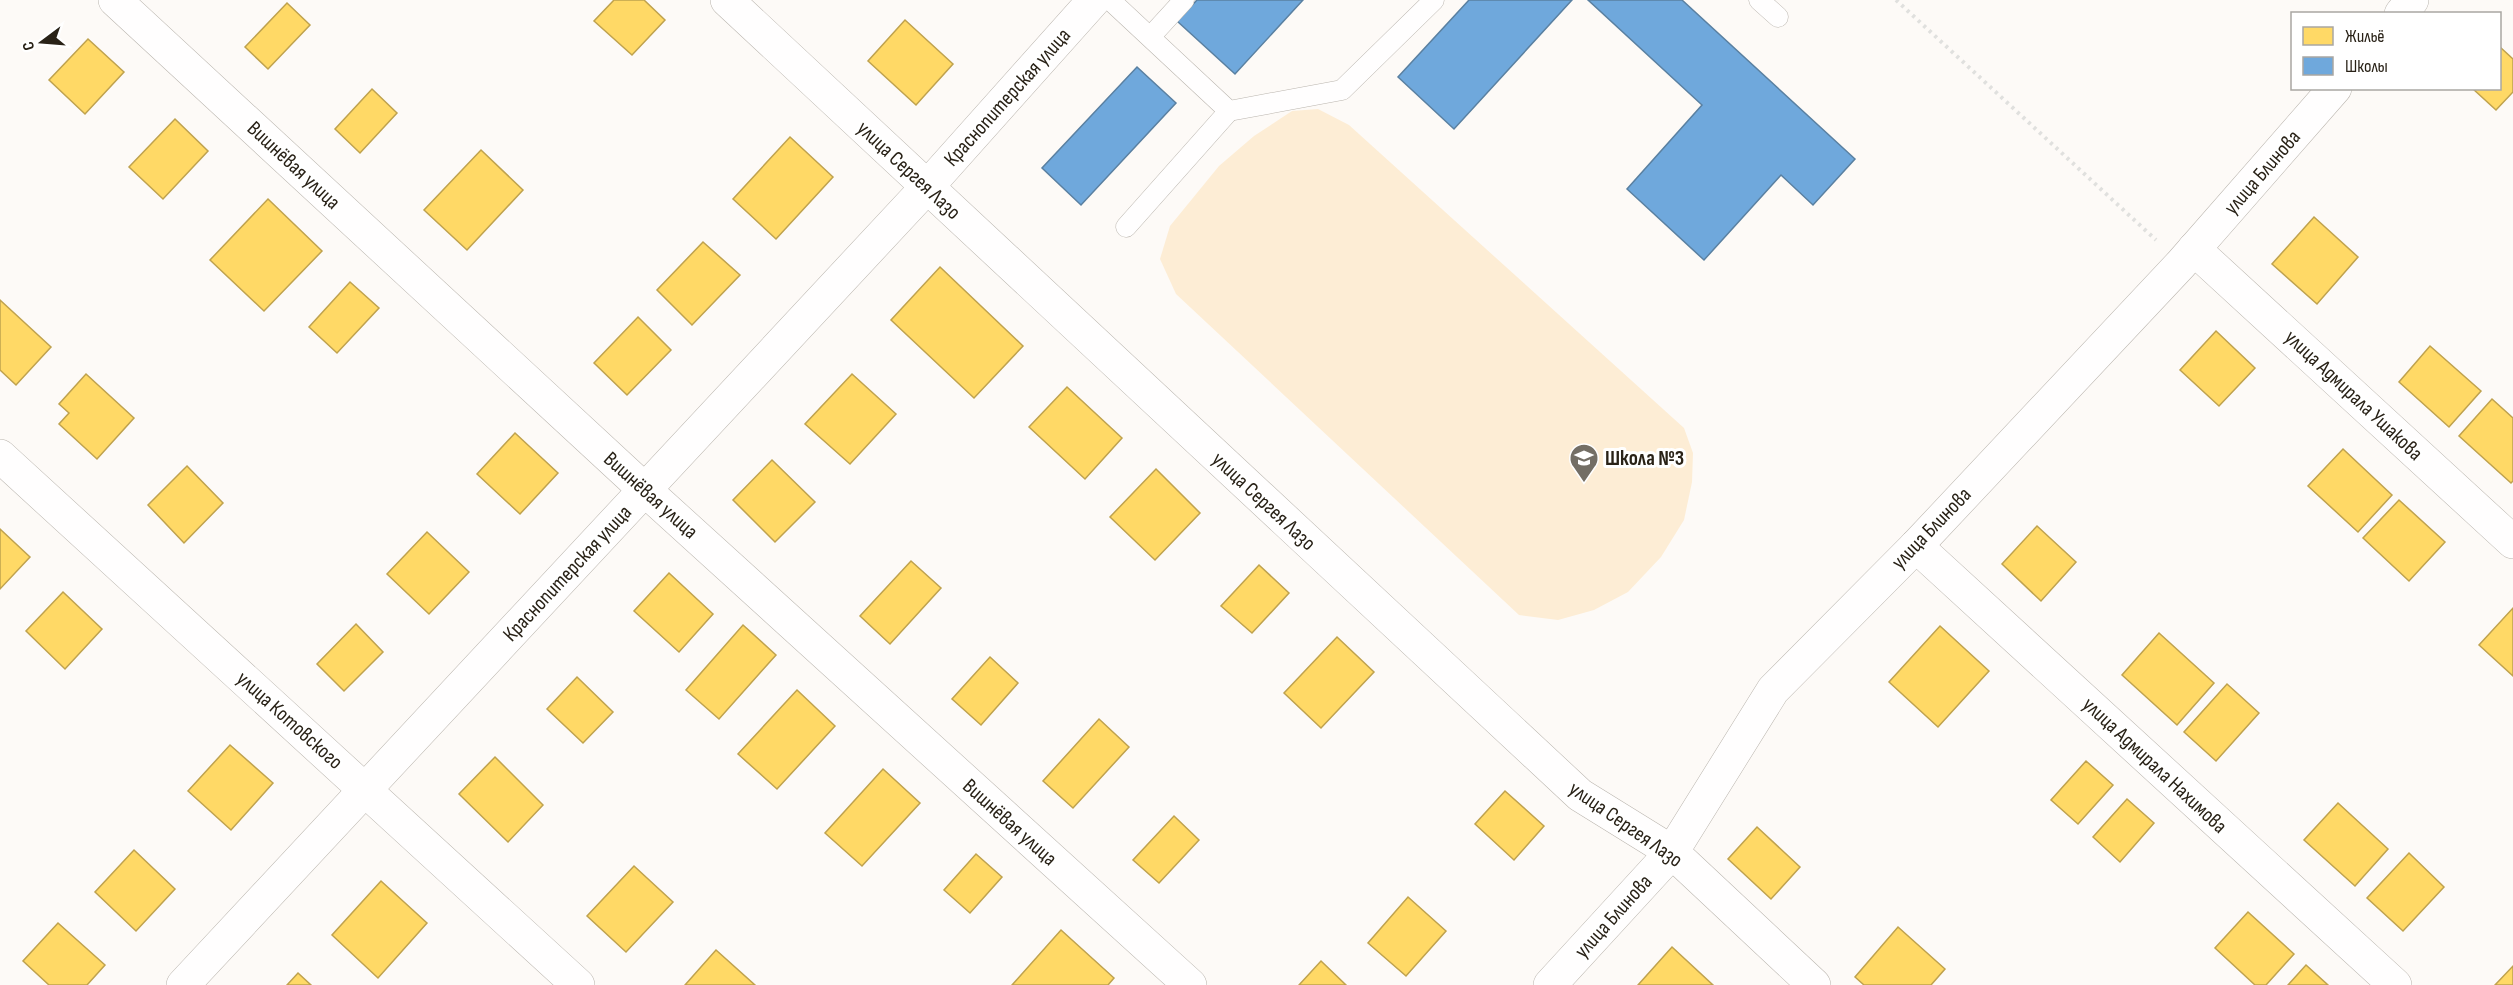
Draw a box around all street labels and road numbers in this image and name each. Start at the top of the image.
street label: Краснопитерская улица [939,23,1076,172]
street label: Вишнёвая улица [242,116,345,215]
street label: улица Сергея Лазо [852,116,966,225]
street label: улица Блинова [2219,125,2306,220]
street label: улица Адмирала Ушакова [2279,325,2428,466]
street label: Вишнёвая улица [598,447,703,544]
street label: улица Сергея Лазо [1207,447,1321,556]
street label: улица Блинова [1886,482,1976,574]
street label: Краснопитерская улица [498,500,637,647]
street label: улица Котовского [231,666,348,775]
street label: улица Адмирала Нахимова [2077,692,2232,839]
street label: Вишнёвая улица [957,774,1062,871]
street label: улица Сергея Лазо [1564,776,1687,873]
street label: улица Блинова [1569,869,1657,963]

